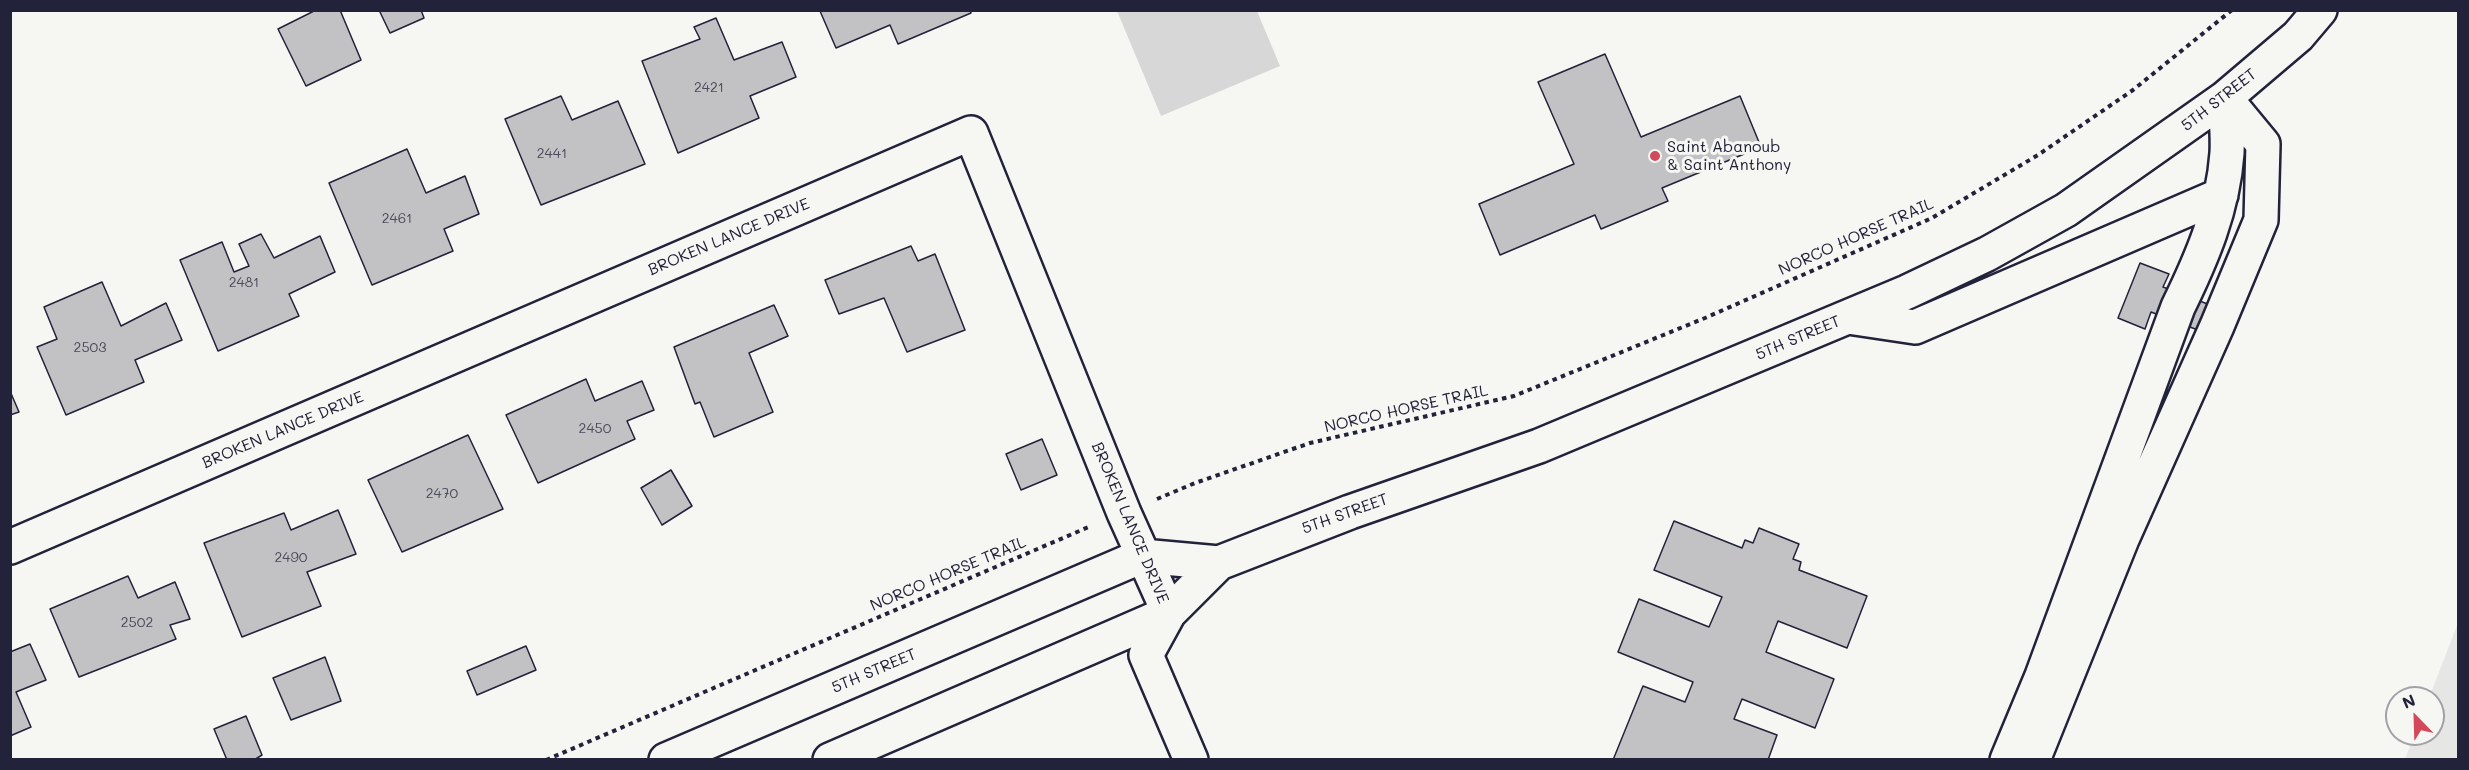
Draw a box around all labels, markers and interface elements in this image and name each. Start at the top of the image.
street label: 5TH STREET [2178,65,2260,135]
house number: 2421 [694,80,724,96]
place label: Saint Abanoub & Saint Anthony [1667,137,1791,175]
house number: 2441 [537,146,567,162]
marker: Saint Abanoub & Saint Anthony [1648,149,1662,163]
street label: BROKEN LANCE DRIVE [645,194,813,280]
street label: NORCO HORSE TRAIL [1776,194,1936,280]
house number: 2461 [382,211,412,227]
house number: 2481 [229,275,259,291]
street label: 5TH STREET [1753,312,1843,364]
house number: 2503 [74,340,106,356]
street label: NORCO HORSE TRAIL [1322,381,1490,437]
street label: BROKEN LANCE DRIVE [199,387,367,473]
house number: 2450 [579,421,611,437]
street label: BROKEN LANCE DRIVE [1087,439,1173,607]
house number: 2470 [426,486,458,502]
street label: 5TH STREET [1299,490,1391,538]
street label: NORCO HORSE TRAIL [867,532,1029,616]
house number: 2490 [275,550,307,566]
house number: 2502 [121,615,153,631]
street label: 5TH STREET [829,645,919,697]
north arrow [2385,686,2445,746]
text: N [2399,689,2418,713]

